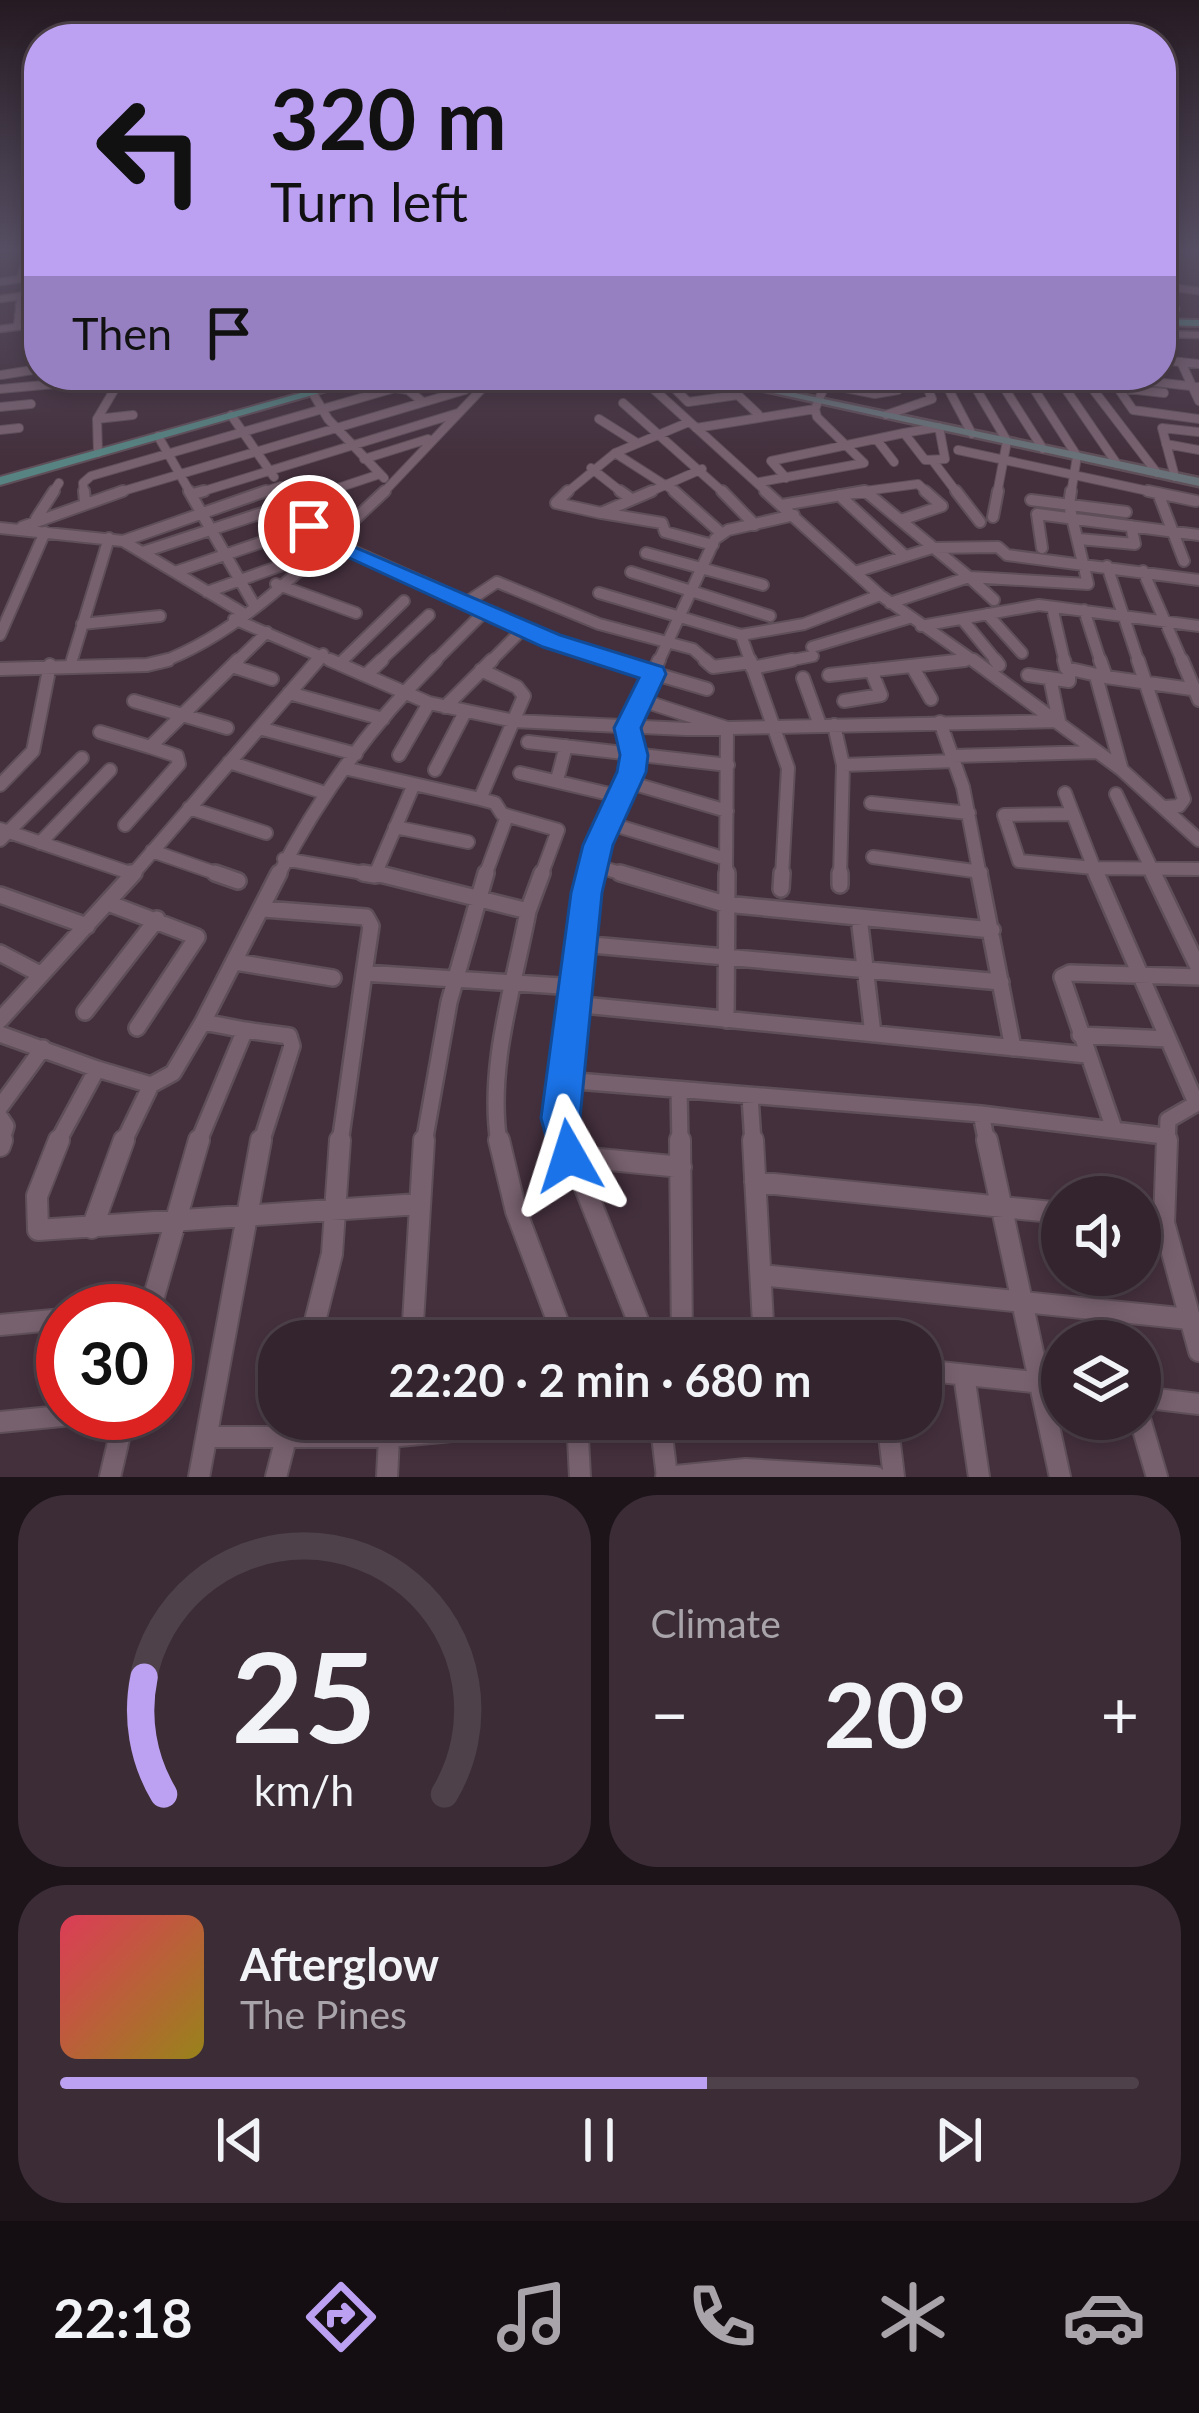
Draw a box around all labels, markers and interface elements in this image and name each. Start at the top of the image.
text: 320 m [270,67,507,168]
icon: left [72,72,228,228]
text: Turn left [270,169,468,234]
icon: arrive [196,300,262,366]
text: Then [72,306,172,360]
pin [258,475,360,577]
icon: arrive [276,493,342,559]
position arrow [506,1093,632,1219]
map controls [1041,1176,1161,1440]
button: sound [1041,1176,1161,1296]
speed limit sign: 30 [36,1284,192,1440]
button: layers [1041,1320,1161,1440]
text: 22:20 · 2 min · 680 m [389,1353,811,1407]
text: Climate [651,1600,781,1646]
text: 25 [232,1620,377,1770]
text: 20° [824,1659,966,1767]
text: − [651,1674,689,1753]
text: + [1101,1674,1139,1753]
text: km/h [254,1764,354,1815]
text: Afterglow [240,1937,439,1991]
text: The Pines [240,1991,407,2037]
icon: previous [207,2107,273,2173]
icon: pause [566,2107,632,2173]
icon: next [926,2107,992,2173]
icon: directions [299,2275,383,2359]
icon: music [490,2275,574,2359]
icon: phone [680,2275,764,2359]
icon: climate [871,2275,955,2359]
icon: car [1062,2275,1146,2359]
text: 22:18 [53,2285,193,2350]

